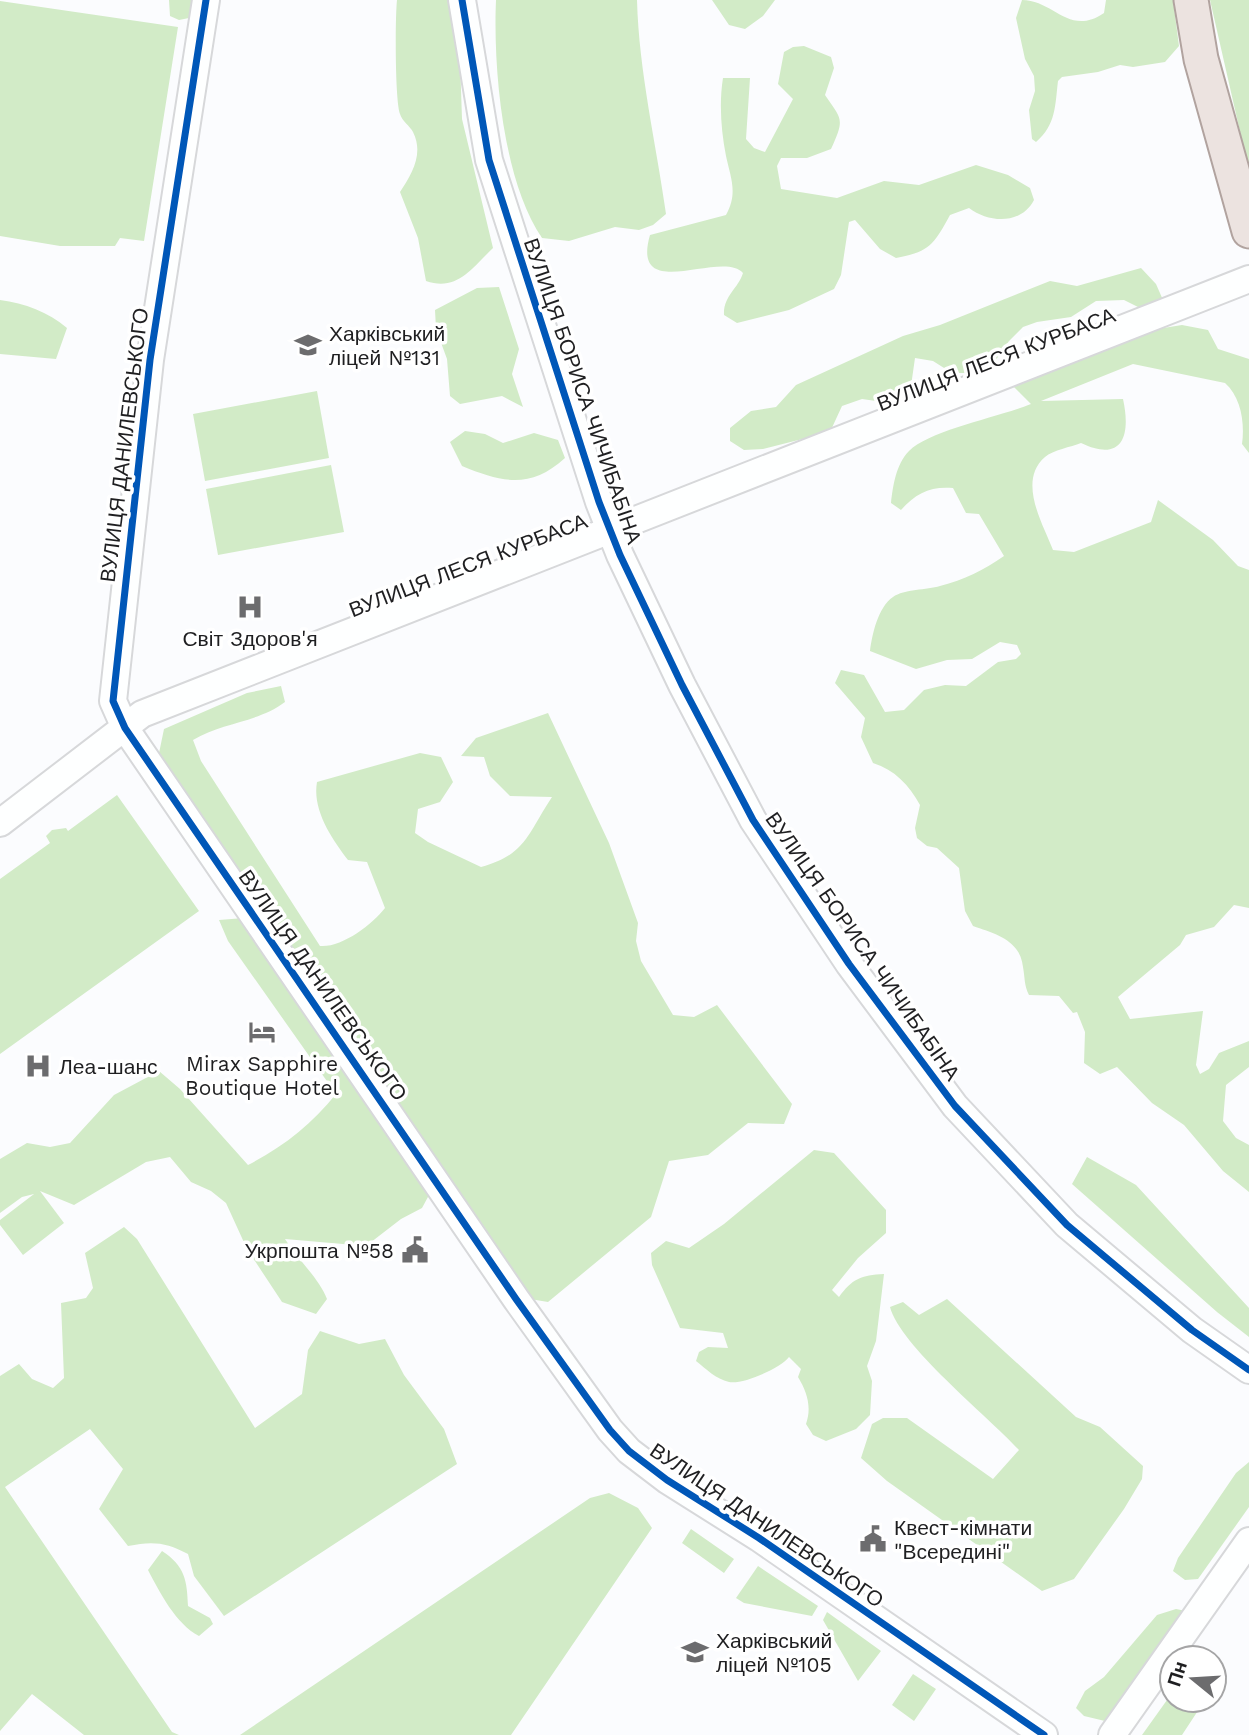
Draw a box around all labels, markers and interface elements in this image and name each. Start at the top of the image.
street label: ВУЛИЦЯ БОРИСА ЧИЧИБАБІНА [519,235,647,547]
street label: ВУЛИЦЯ ЛЕСЯ КУРБАСА [873,302,1119,416]
street label: ВУЛИЦЯ ДАНИЛЕВСЬКОГО [95,306,153,584]
place label: Харківський ліцей №131 [329,321,445,370]
school or university icon: Харківський ліцей №131 [293,330,323,360]
street label: ВУЛИЦЯ ЛЕСЯ КУРБАСА [345,508,591,622]
hospital icon: Світ Здоров'я [235,592,265,622]
place label: Світ Здоров'я [182,626,318,651]
street label: ВУЛИЦЯ БОРИСА ЧИЧИБАБІНА [760,807,966,1085]
street label: ВУЛИЦЯ ДАНИЛЕВСЬКОГО [234,865,412,1105]
hotel icon: Mirax Sapphire Boutique Hotel [247,1017,277,1047]
hospital icon: Леа-шанс [23,1051,53,1081]
place label: Mirax Sapphire Boutique Hotel [185,1051,340,1100]
place label: Леа-шанс [59,1054,157,1079]
public building icon: Укрпошта №58 [400,1235,430,1265]
place label: Укрпошта №58 [244,1238,394,1263]
street label: ВУЛИЦЯ ДАНИЛЕВСЬКОГО [646,1437,888,1613]
place label: Квест-кімнати "Всередині" [894,1515,1032,1564]
public building icon: Квест-кімнати "Всередині" [858,1524,888,1554]
place label: Харківський ліцей №105 [716,1628,832,1677]
school or university icon: Харківський ліцей №105 [680,1637,710,1667]
north arrow [1158,1644,1228,1714]
text: Пн [1162,1658,1192,1689]

